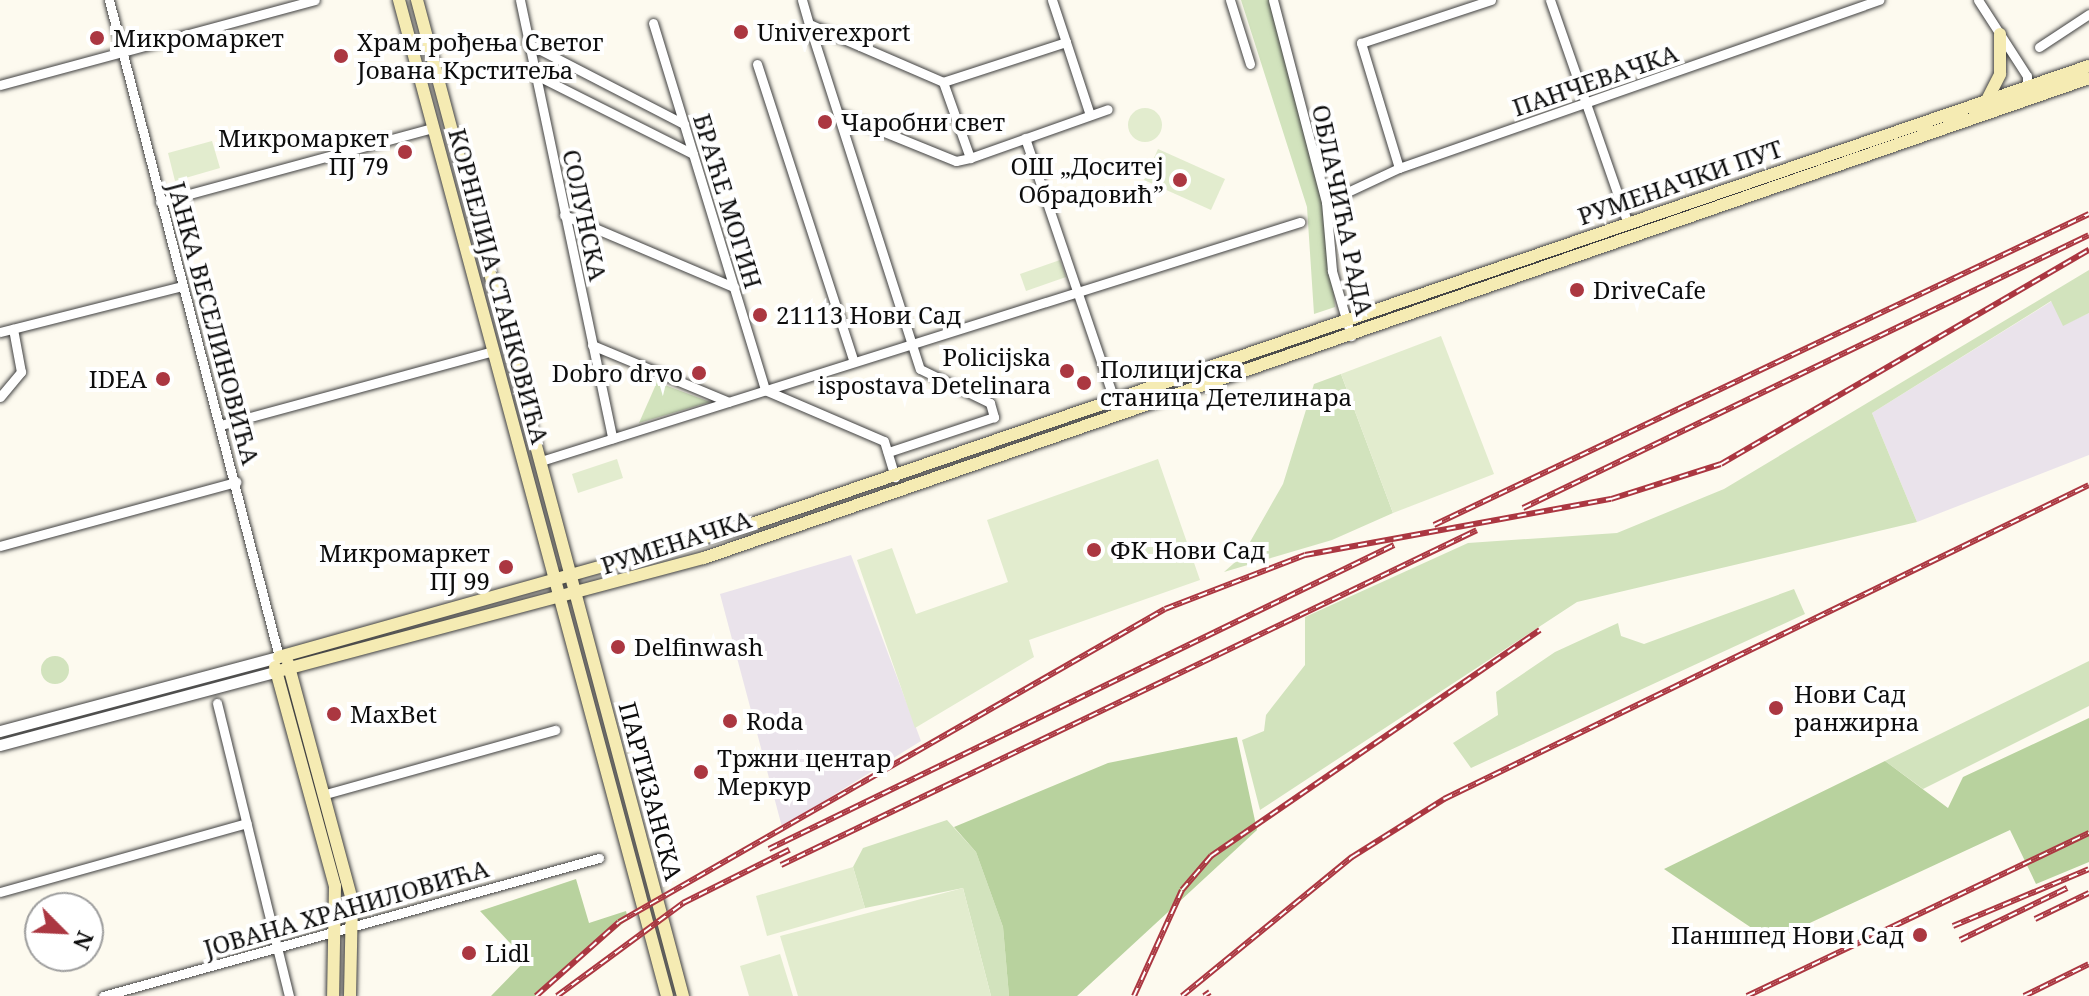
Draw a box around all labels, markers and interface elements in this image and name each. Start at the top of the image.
place label: Univerexport [757,18,910,46]
marker: Univerexport [732,23,750,41]
place label: Микромаркет [113,24,284,52]
place label: Храм рођења Светог Јована Крститеља [357,28,604,84]
marker: Микромаркет [88,29,106,47]
street label: ПАНЧЕВАЧКА [1509,38,1681,122]
marker: Храм рођења Светог Јована Крститеља [332,47,350,65]
street label: ОБЛАЧИЋА РАДА [1307,102,1379,318]
place label: Чаробни свет [841,108,1005,136]
street label: БРАЋЕ МОГИН [688,110,768,292]
marker: Чаробни свет [816,113,834,131]
place label: Микромаркет ПЈ 79 [218,124,389,180]
street label: КОРНЕЛИЈА СТАНКОВИЋА [443,125,555,447]
street label: РУМЕНАЧКИ ПУТ [1574,133,1786,231]
marker: Микромаркет ПЈ 79 [396,143,414,161]
street label: СОЛУНСКА [557,147,613,283]
place label: ОШ „Доситеј Обрадовић” [1010,152,1164,208]
marker: ОШ „Доситеј Обрадовић” [1171,171,1189,189]
street label: ЈАНКА ВЕСЕЛИНОВИЋА [162,178,266,468]
place label: DriveCafe [1593,276,1706,304]
marker: DriveCafe [1568,281,1586,299]
place label: 21113 Нови Сад [776,301,961,329]
marker: 21113 Нови Сад [751,306,769,324]
place label: Policijska ispostava Detelinara [817,343,1051,399]
place label: Полицијска станица Детелинара [1100,355,1352,411]
place label: Dobro drvo [552,359,683,387]
marker: Policijska ispostava Detelinara [1058,362,1076,380]
marker: Dobro drvo [690,364,708,382]
place label: IDEA [89,365,147,393]
marker: IDEA [154,370,172,388]
marker: Полицијска станица Детелинара [1075,374,1093,392]
street label: РУМЕНАЧКА [597,504,755,580]
place label: ФК Нови Сад [1110,536,1266,564]
place label: Микромаркет ПЈ 99 [319,539,490,595]
marker: ФК Нови Сад [1085,541,1103,559]
marker: Микромаркет ПЈ 99 [497,558,515,576]
place label: Delfinwash [634,633,763,661]
marker: Delfinwash [609,638,627,656]
place label: Нови Сад ранжирна [1794,680,1919,736]
marker: Нови Сад ранжирна [1765,697,1787,719]
street label: ПАРТИЗАНСКА [613,699,689,883]
place label: MaxBet [350,700,437,728]
marker: MaxBet [325,705,343,723]
place label: Roda [746,707,804,735]
marker: Roda [721,712,739,730]
place label: Тржни центар Меркур [717,744,891,800]
marker: Тржни центар Меркур [692,763,710,781]
street label: ЈОВАНА ХРАНИЛОВИЋА [200,853,492,963]
north arrow [24,892,104,972]
place label: Паншпед Нови Сад [1671,921,1904,949]
marker: Паншпед Нови Сад [1911,926,1929,944]
text: N [67,927,101,955]
place label: Lidl [485,939,530,967]
marker: Lidl [460,944,478,962]

